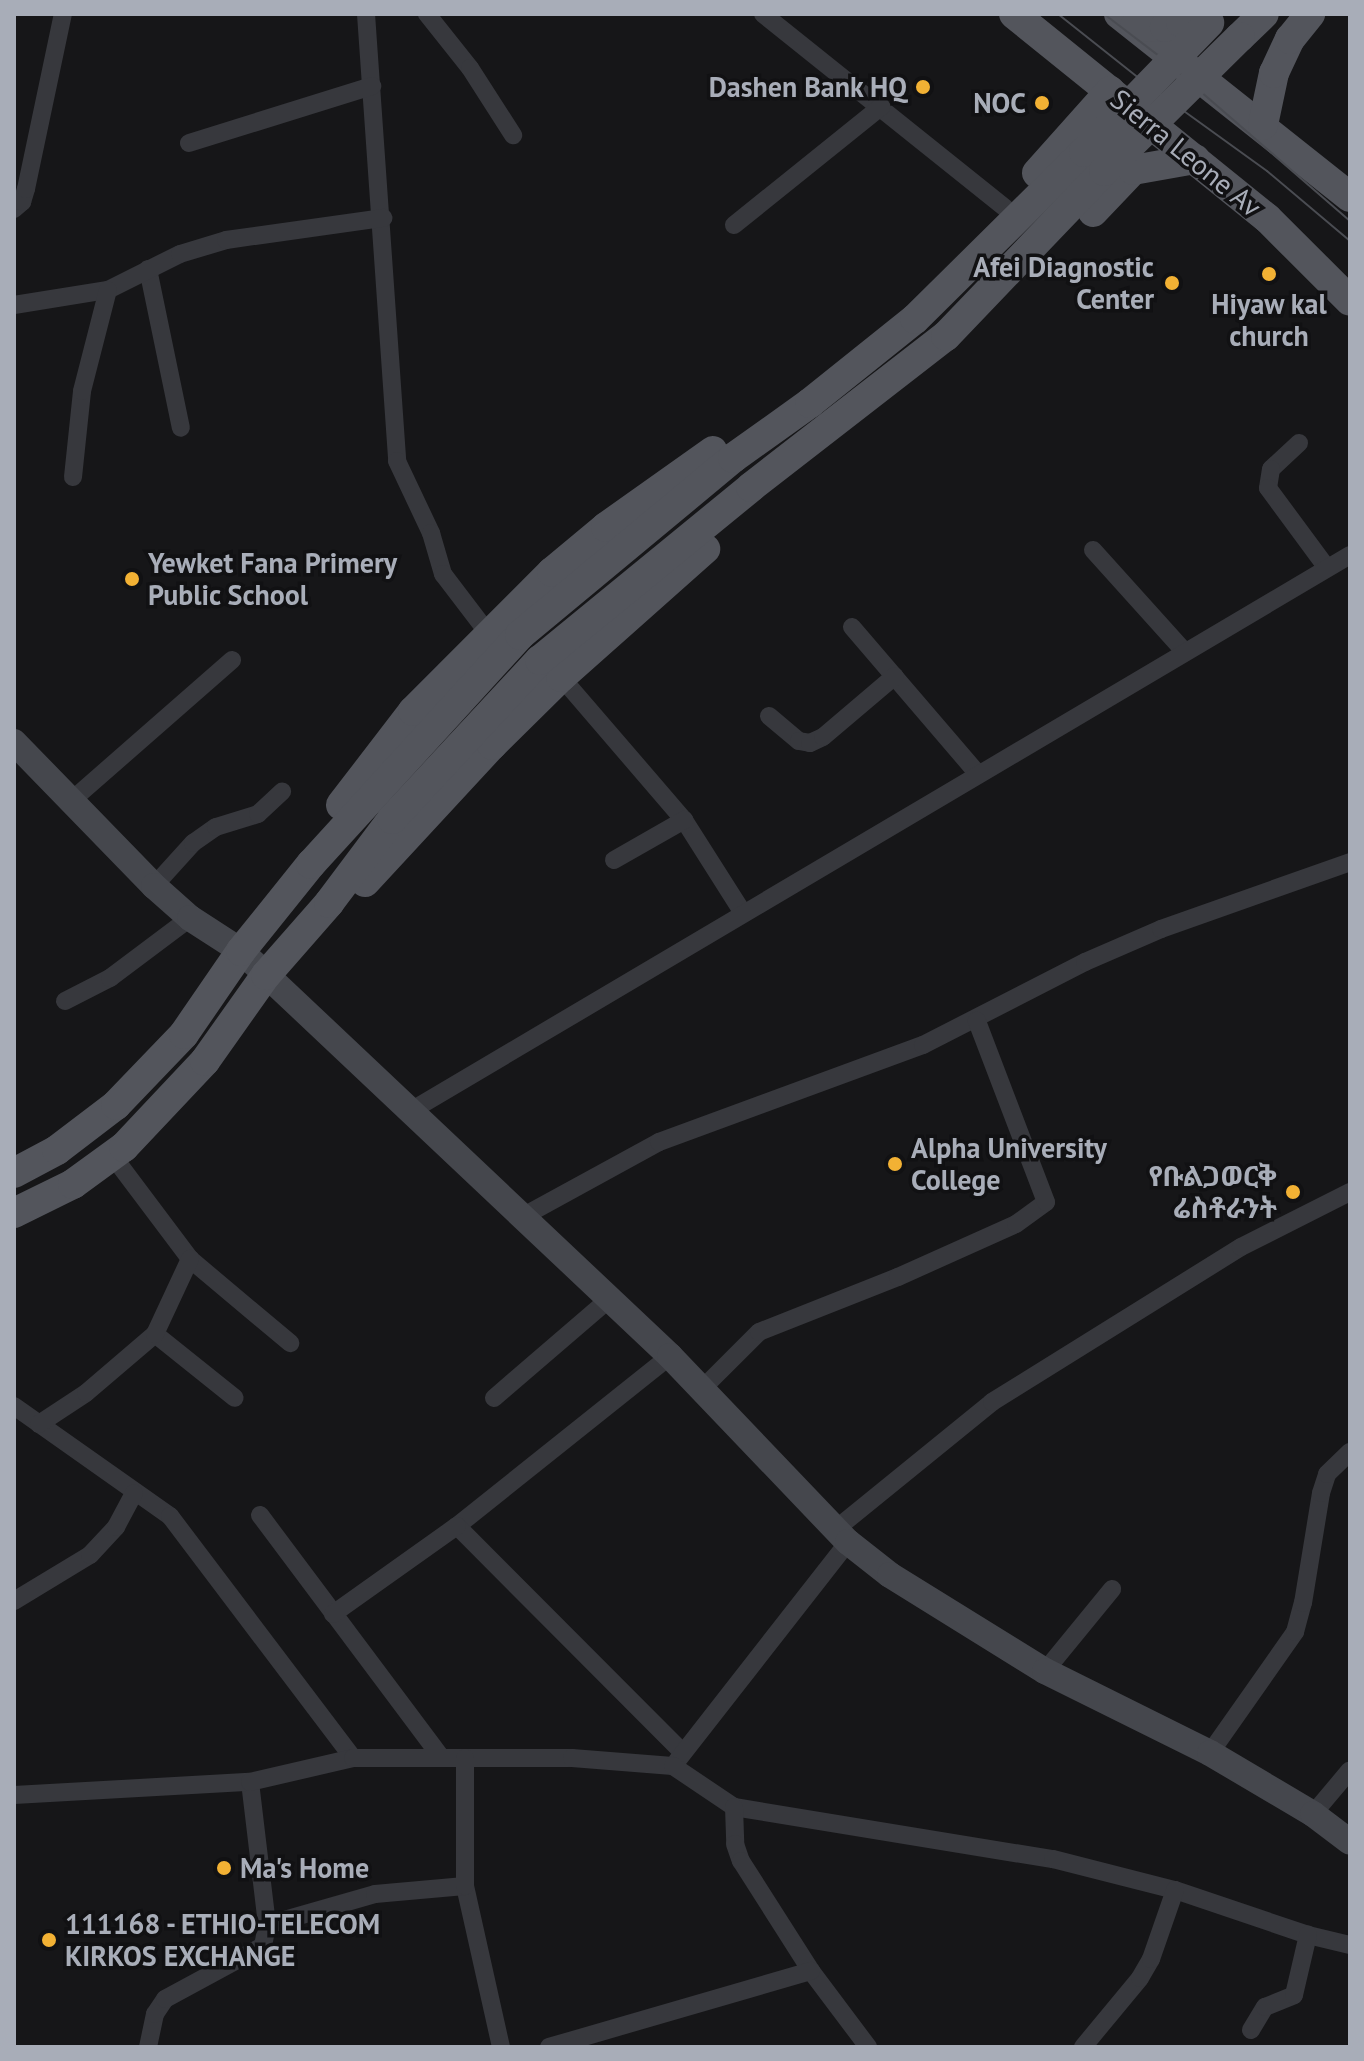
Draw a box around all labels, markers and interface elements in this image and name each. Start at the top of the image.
place label: Dashen Bank HQ [708,70,907,104]
marker: Dashen Bank HQ [914,78,932,96]
street label: Sierra Leone Av [1104,82,1268,224]
place label: NOC [973,86,1026,120]
marker: NOC [1033,94,1051,112]
place label: Afei Diagnostic Center [973,250,1154,316]
marker: Hiyaw kal church [1260,265,1278,283]
marker: Afei Diagnostic Center [1161,272,1183,294]
place label: Hiyaw kal church [1211,287,1327,353]
place label: Yewket Fana Primery Public School [148,546,397,612]
marker: Yewket Fana Primery Public School [123,570,141,588]
place label: Alpha University College [911,1131,1107,1197]
marker: Alpha University College [886,1155,904,1173]
place label: የቡልጋወርቅ ሬስቶራንት [1148,1159,1277,1225]
marker: የቡልጋወርቅ ሬስቶራንት [1284,1183,1302,1201]
place label: Ma's Home [240,1851,369,1885]
marker: Ma's Home [215,1859,233,1877]
place label: 111168 - ETHIO-TELECOM KIRKOS EXCHANGE [65,1907,384,1973]
marker: 111168 - ETHIO-TELECOM KIRKOS EXCHANGE [40,1931,58,1949]

